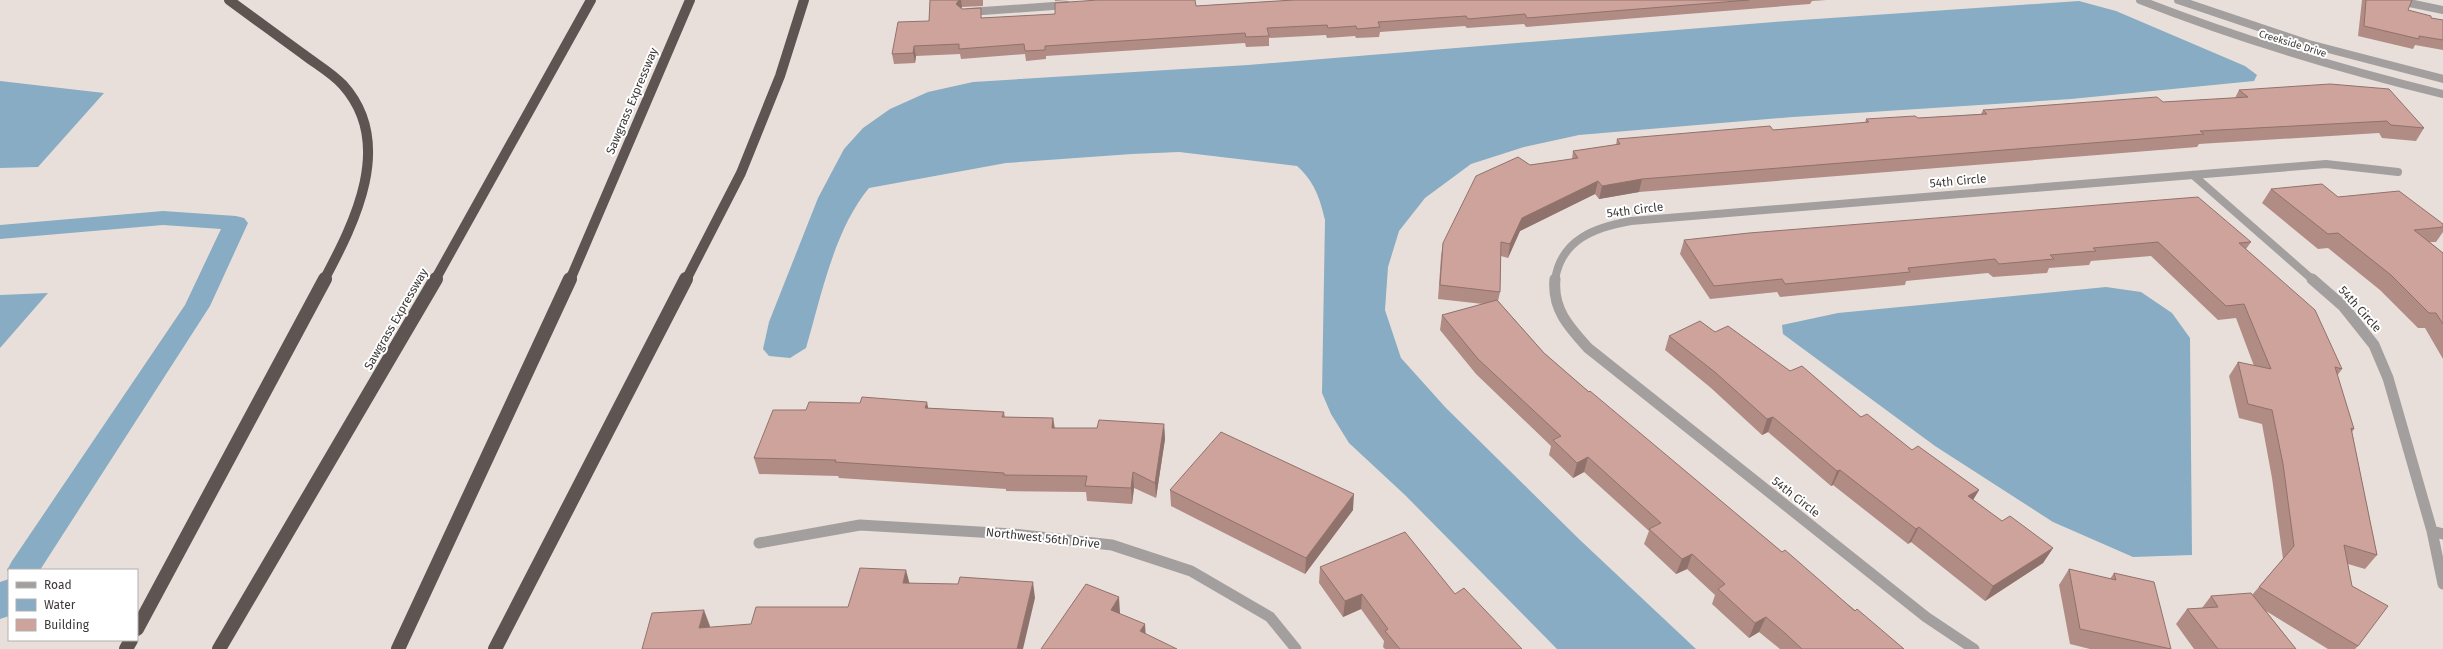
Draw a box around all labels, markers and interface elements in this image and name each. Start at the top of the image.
street label: Creekside Drive [2257,28,2328,60]
street label: Sawgrass Expressway [603,45,661,156]
street label: 54th Circle [1929,172,1987,190]
street label: 54th Circle [1606,200,1664,220]
street label: Sawgrass Expressway [361,266,431,372]
street label: 54th Circle [2336,283,2384,335]
street label: 54th Circle [1769,474,1823,520]
street label: Northwest 56th Drive [985,525,1101,551]
legend [8,569,138,641]
text: Road [44,578,72,592]
text: Water [44,598,76,612]
text: Building [44,618,90,632]

